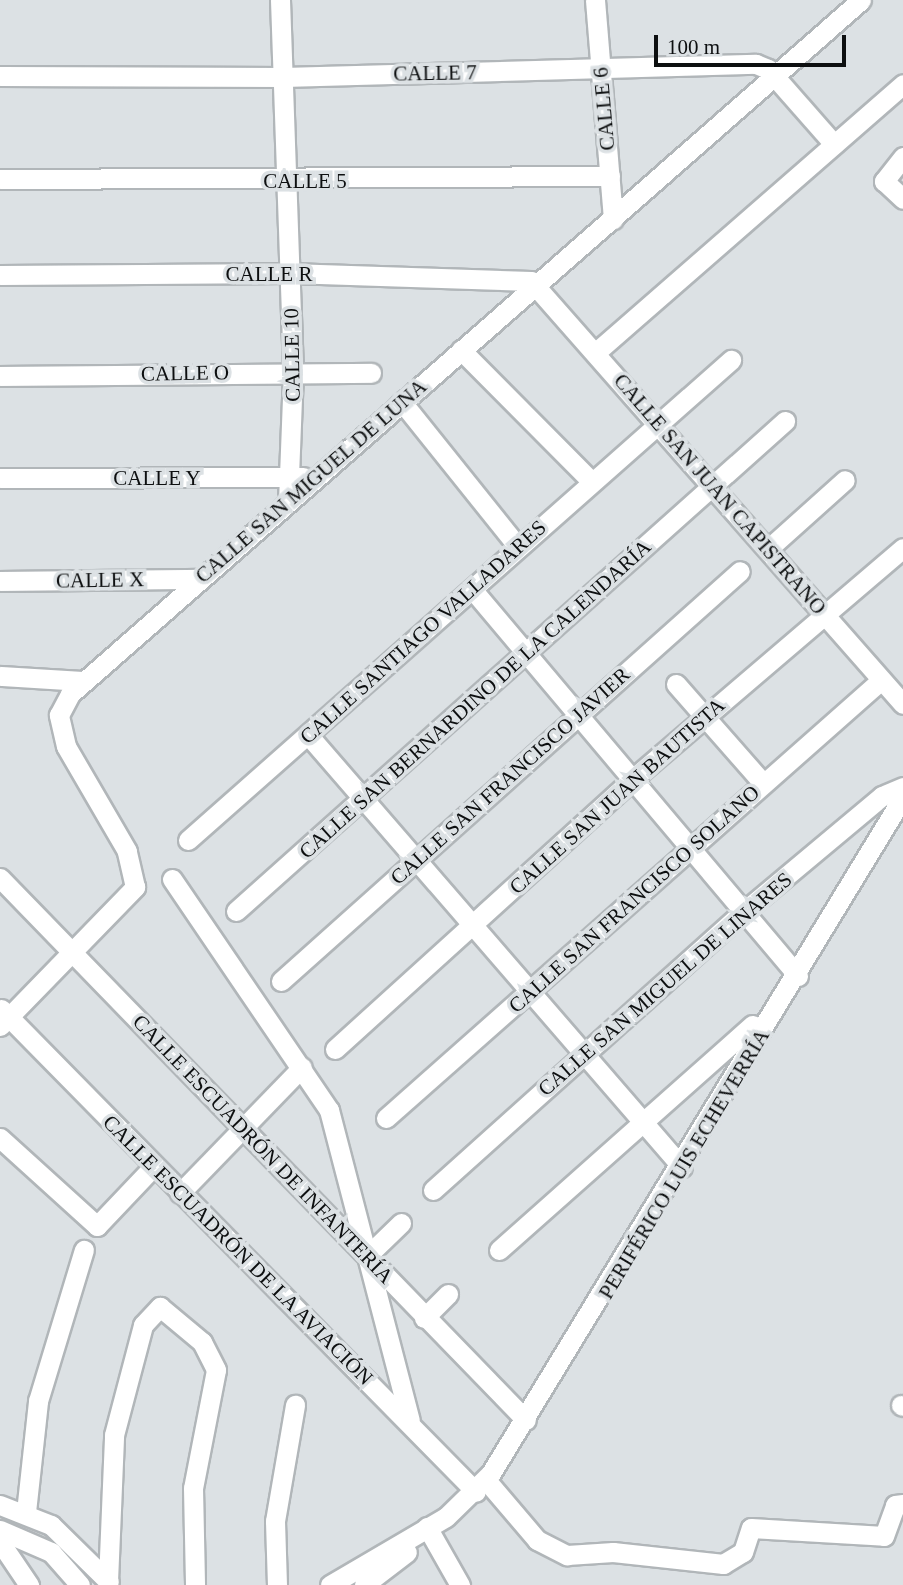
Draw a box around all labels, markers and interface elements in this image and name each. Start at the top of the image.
scale bar [658,21,850,65]
text: 100 m [667,35,720,59]
street label: CALLE 7 [393,60,477,86]
street label: CALLE 6 [588,66,620,152]
street label: CALLE 5 [263,168,347,194]
street label: CALLE R [226,261,312,287]
street label: CALLE 10 [279,308,305,402]
street label: CALLE O [141,360,229,386]
street label: CALLE SAN JUAN CAPISTRANO [608,368,832,620]
street label: CALLE SAN MIGUEL DE LUNA [190,374,432,588]
street label: CALLE Y [113,465,201,491]
street label: CALLE SANTIAGO VALLADARES [295,515,551,749]
street label: CALLE SAN BERNARDINO DE LA CALENDARÍA [293,534,657,864]
street label: CALLE X [56,567,144,593]
street label: CALLE SAN FRANCISCO JAVIER [385,662,635,890]
street label: CALLE SAN JUAN BAUTISTA [504,693,730,899]
street label: CALLE SAN FRANCISCO SOLANO [504,780,764,1018]
street label: CALLE SAN MIGUEL DE LINARES [533,867,797,1101]
street label: CALLE ESCUADRÓN DE INFANTERÍA [127,1009,399,1289]
street label: PERIFÉRICO LUIS ECHEVERRÍA [593,1025,775,1303]
street label: CALLE ESCUADRÓN DE LA AVIACIÓN [97,1109,379,1391]

